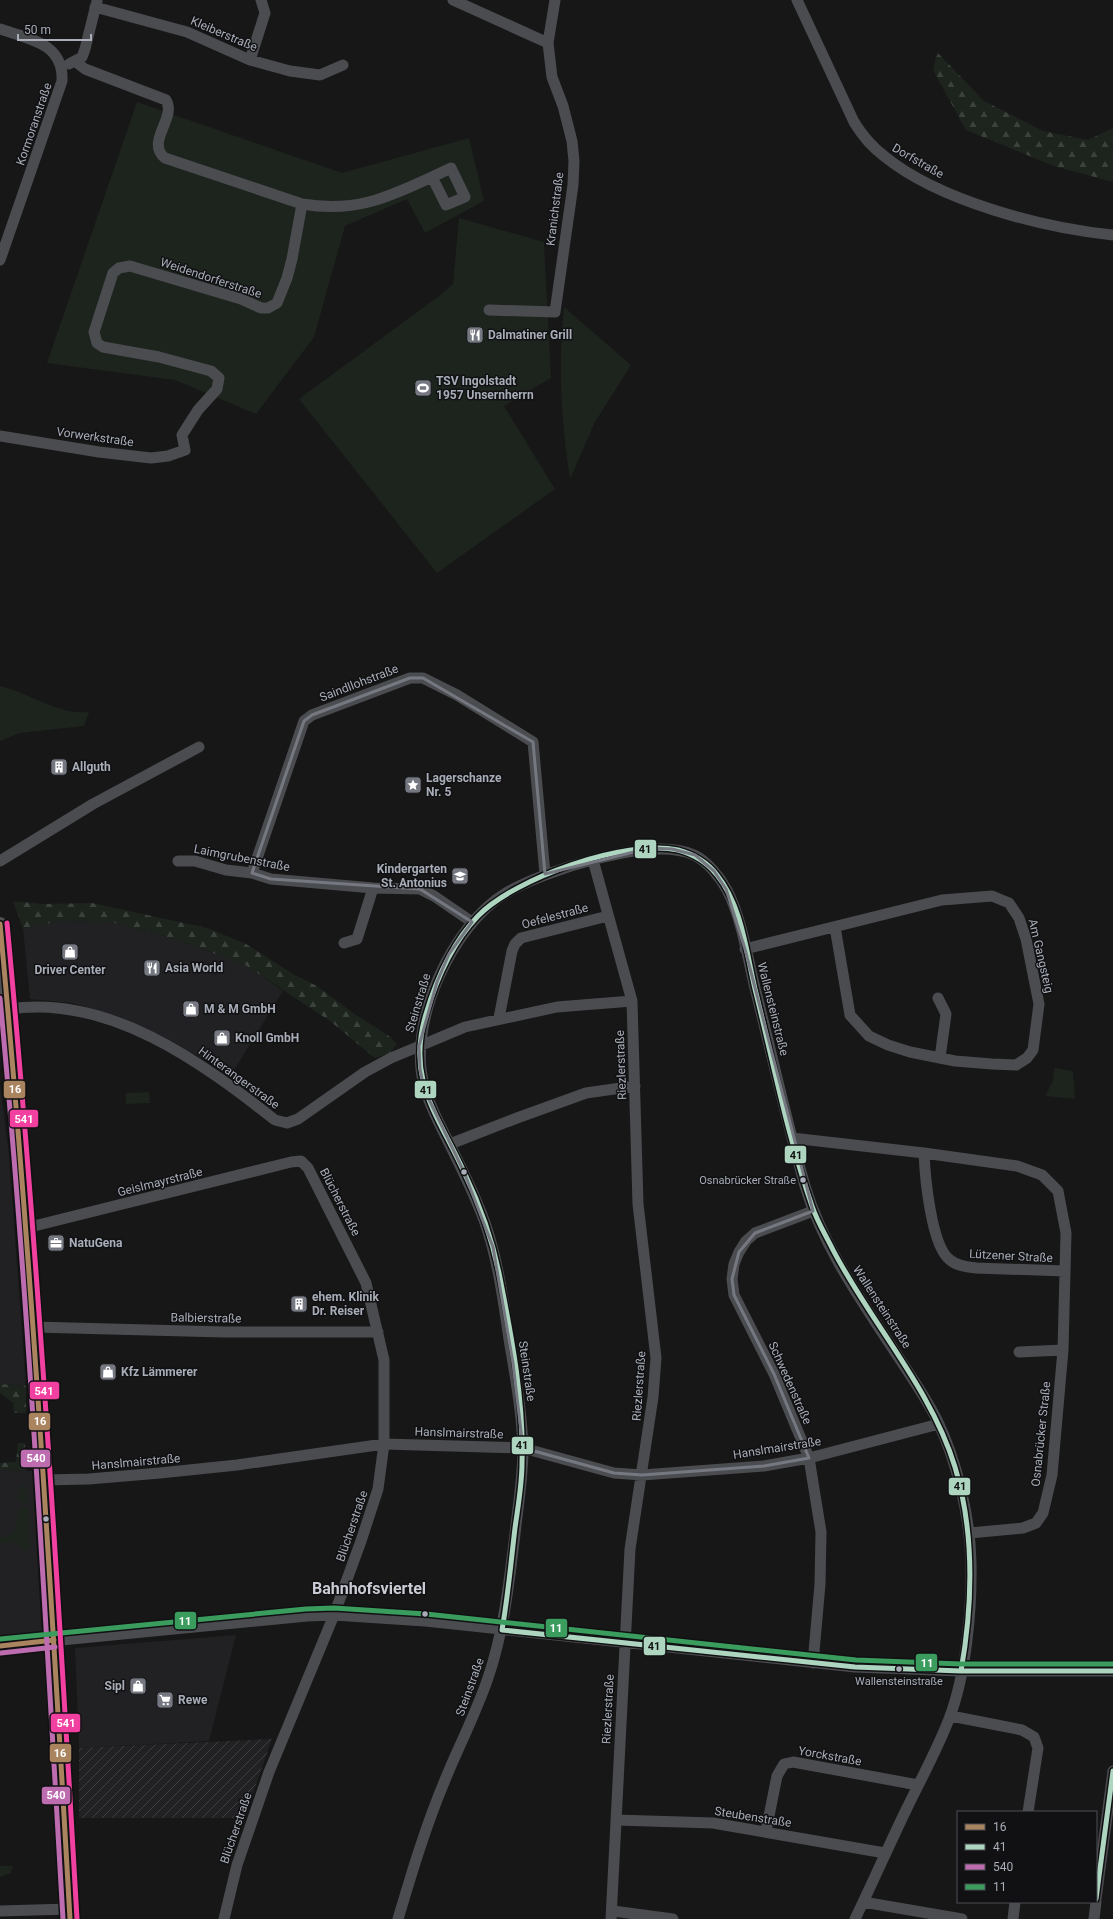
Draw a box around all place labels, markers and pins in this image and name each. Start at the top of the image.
restaurant icon: Dalmatiner Grill [465,325,485,345]
place label: Dalmatiner Grill [488,328,572,342]
place label: TSV Ingolstadt 1957 Unsernherrn [436,374,534,402]
sports icon: TSV Ingolstadt 1957 Unsernherrn [413,378,433,398]
building icon: Allguth [49,757,69,777]
place label: Allguth [72,760,111,774]
place label: Lagerschanze Nr. 5 [426,771,502,799]
place icon: Lagerschanze Nr. 5 [403,775,423,795]
place label: Kindergarten St. Antonius [377,862,447,890]
school or university icon: Kindergarten St. Antonius [450,866,470,886]
shop icon: Driver Center [60,942,80,962]
restaurant icon: Asia World [142,958,162,978]
place label: Asia World [165,961,223,975]
place label: Driver Center [34,963,106,977]
shop icon: M & M GmbH [181,999,201,1019]
place label: M & M GmbH [204,1002,276,1016]
shop icon: Knoll GmbH [212,1028,232,1048]
place label: Knoll GmbH [235,1031,299,1045]
unlabelled marker [459,1167,469,1177]
place label: Osnabrücker Straße [699,1174,796,1187]
marker: Osnabrücker Straße [798,1175,808,1185]
office icon: NatuGena [46,1233,66,1253]
place label: NatuGena [69,1236,123,1250]
place label: ehem. Klinik Dr. Reiser [312,1290,379,1318]
building icon: ehem. Klinik Dr. Reiser [289,1294,309,1314]
shop icon: Kfz Lämmerer [98,1362,118,1382]
place label: Kfz Lämmerer [121,1365,198,1379]
unlabelled marker [41,1514,51,1524]
unlabelled marker [420,1609,430,1619]
marker: Wallensteinstraße [894,1664,904,1674]
place label: Wallensteinstraße [855,1675,943,1688]
shop icon: Sipl [128,1676,148,1696]
place label: Sipl [105,1679,125,1693]
supermarket icon: Rewe [155,1690,175,1710]
place label: Rewe [178,1693,208,1707]

